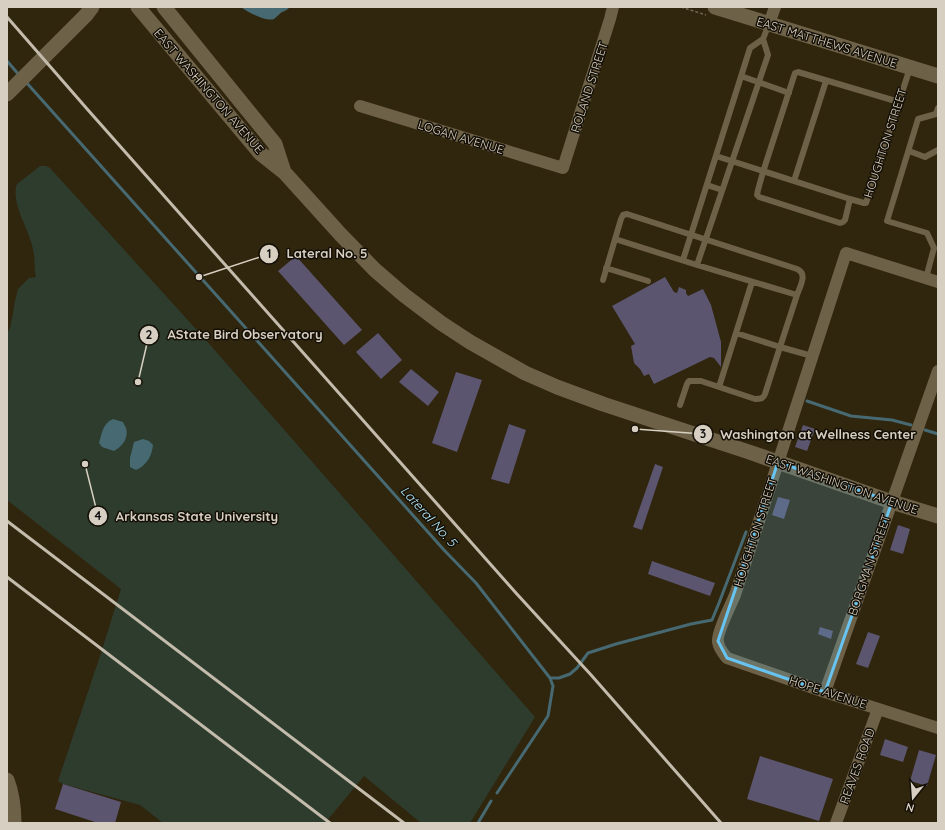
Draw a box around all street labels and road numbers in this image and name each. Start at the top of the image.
street label: EAST MATTHEWS AVENUE [755,13,899,71]
street label: EAST WASHINGTON AVENUE [151,26,267,156]
street label: ROLAND STREET [567,40,611,134]
street label: HOUGHTON STREET [860,86,910,200]
street label: LOGAN AVENUE [416,117,506,157]
street label: EAST WASHINGTON AVENUE [764,451,920,517]
street label: HOUGHTON STREET [730,475,780,589]
street label: BORGMAN STREET [845,512,893,618]
street label: HOPE AVENUE [787,672,869,712]
street label: REAVES ROAD [836,726,878,806]

